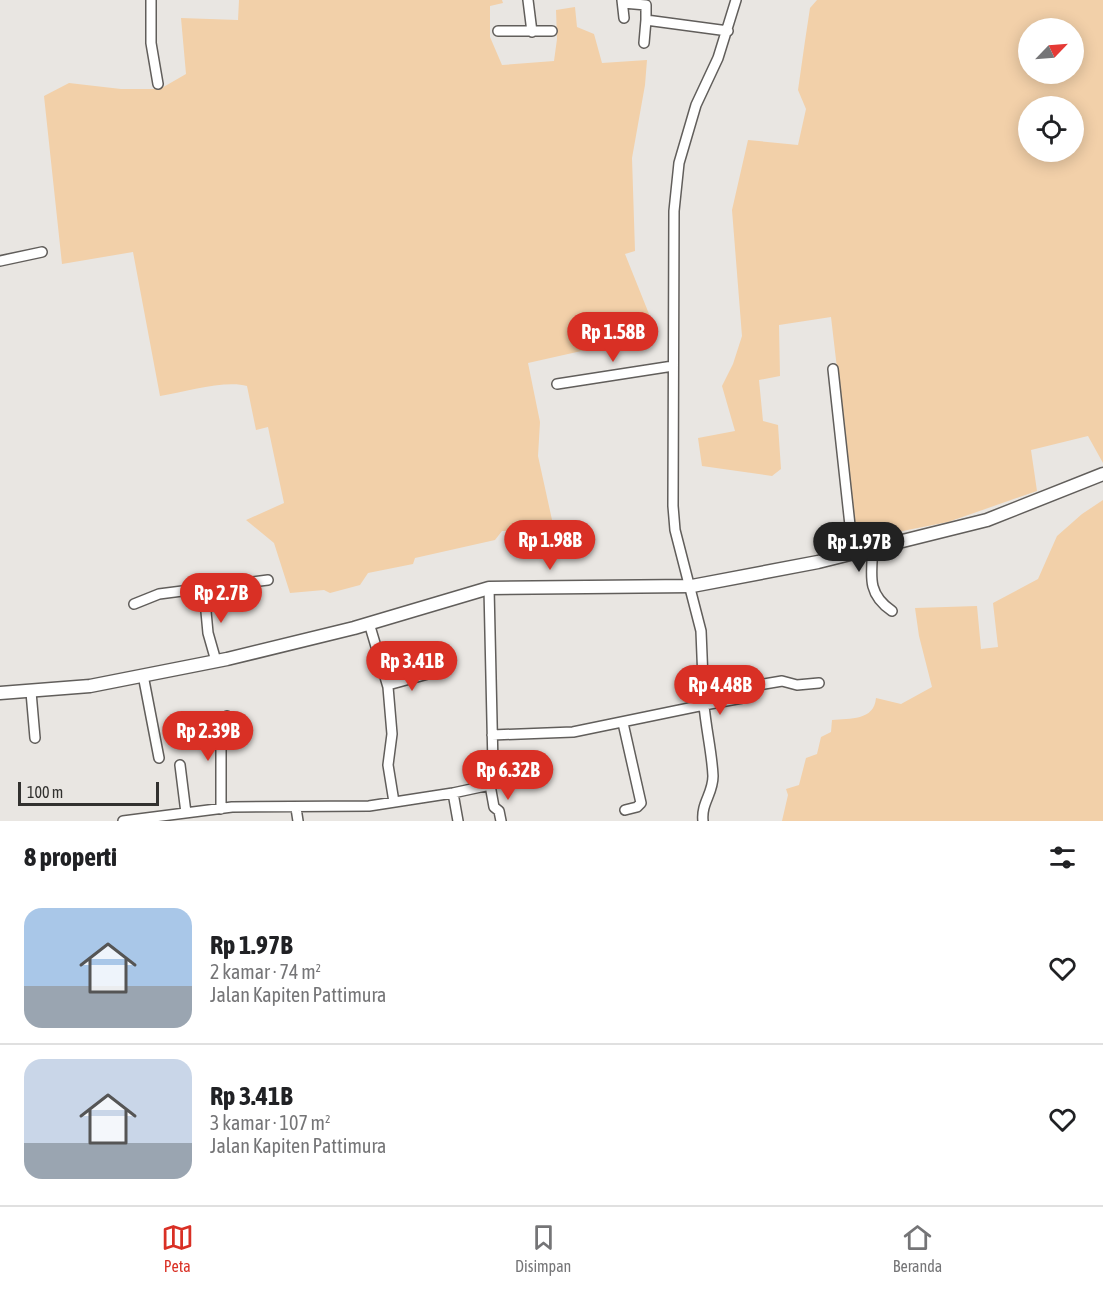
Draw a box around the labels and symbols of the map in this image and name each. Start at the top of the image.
north arrow [1018,18,1084,84]
pin: Rp 1.58B [551,312,675,363]
pin: Rp 1.98B [488,520,612,571]
pin: Rp 1.97B [797,522,921,573]
pin: Rp 2.7B [166,573,276,624]
pin: Rp 3.41B [350,641,474,692]
pin: Rp 4.48B [658,665,782,716]
pin: Rp 2.39B [146,711,270,762]
pin: Rp 6.32B [446,750,570,801]
scale bar [18,779,159,806]

